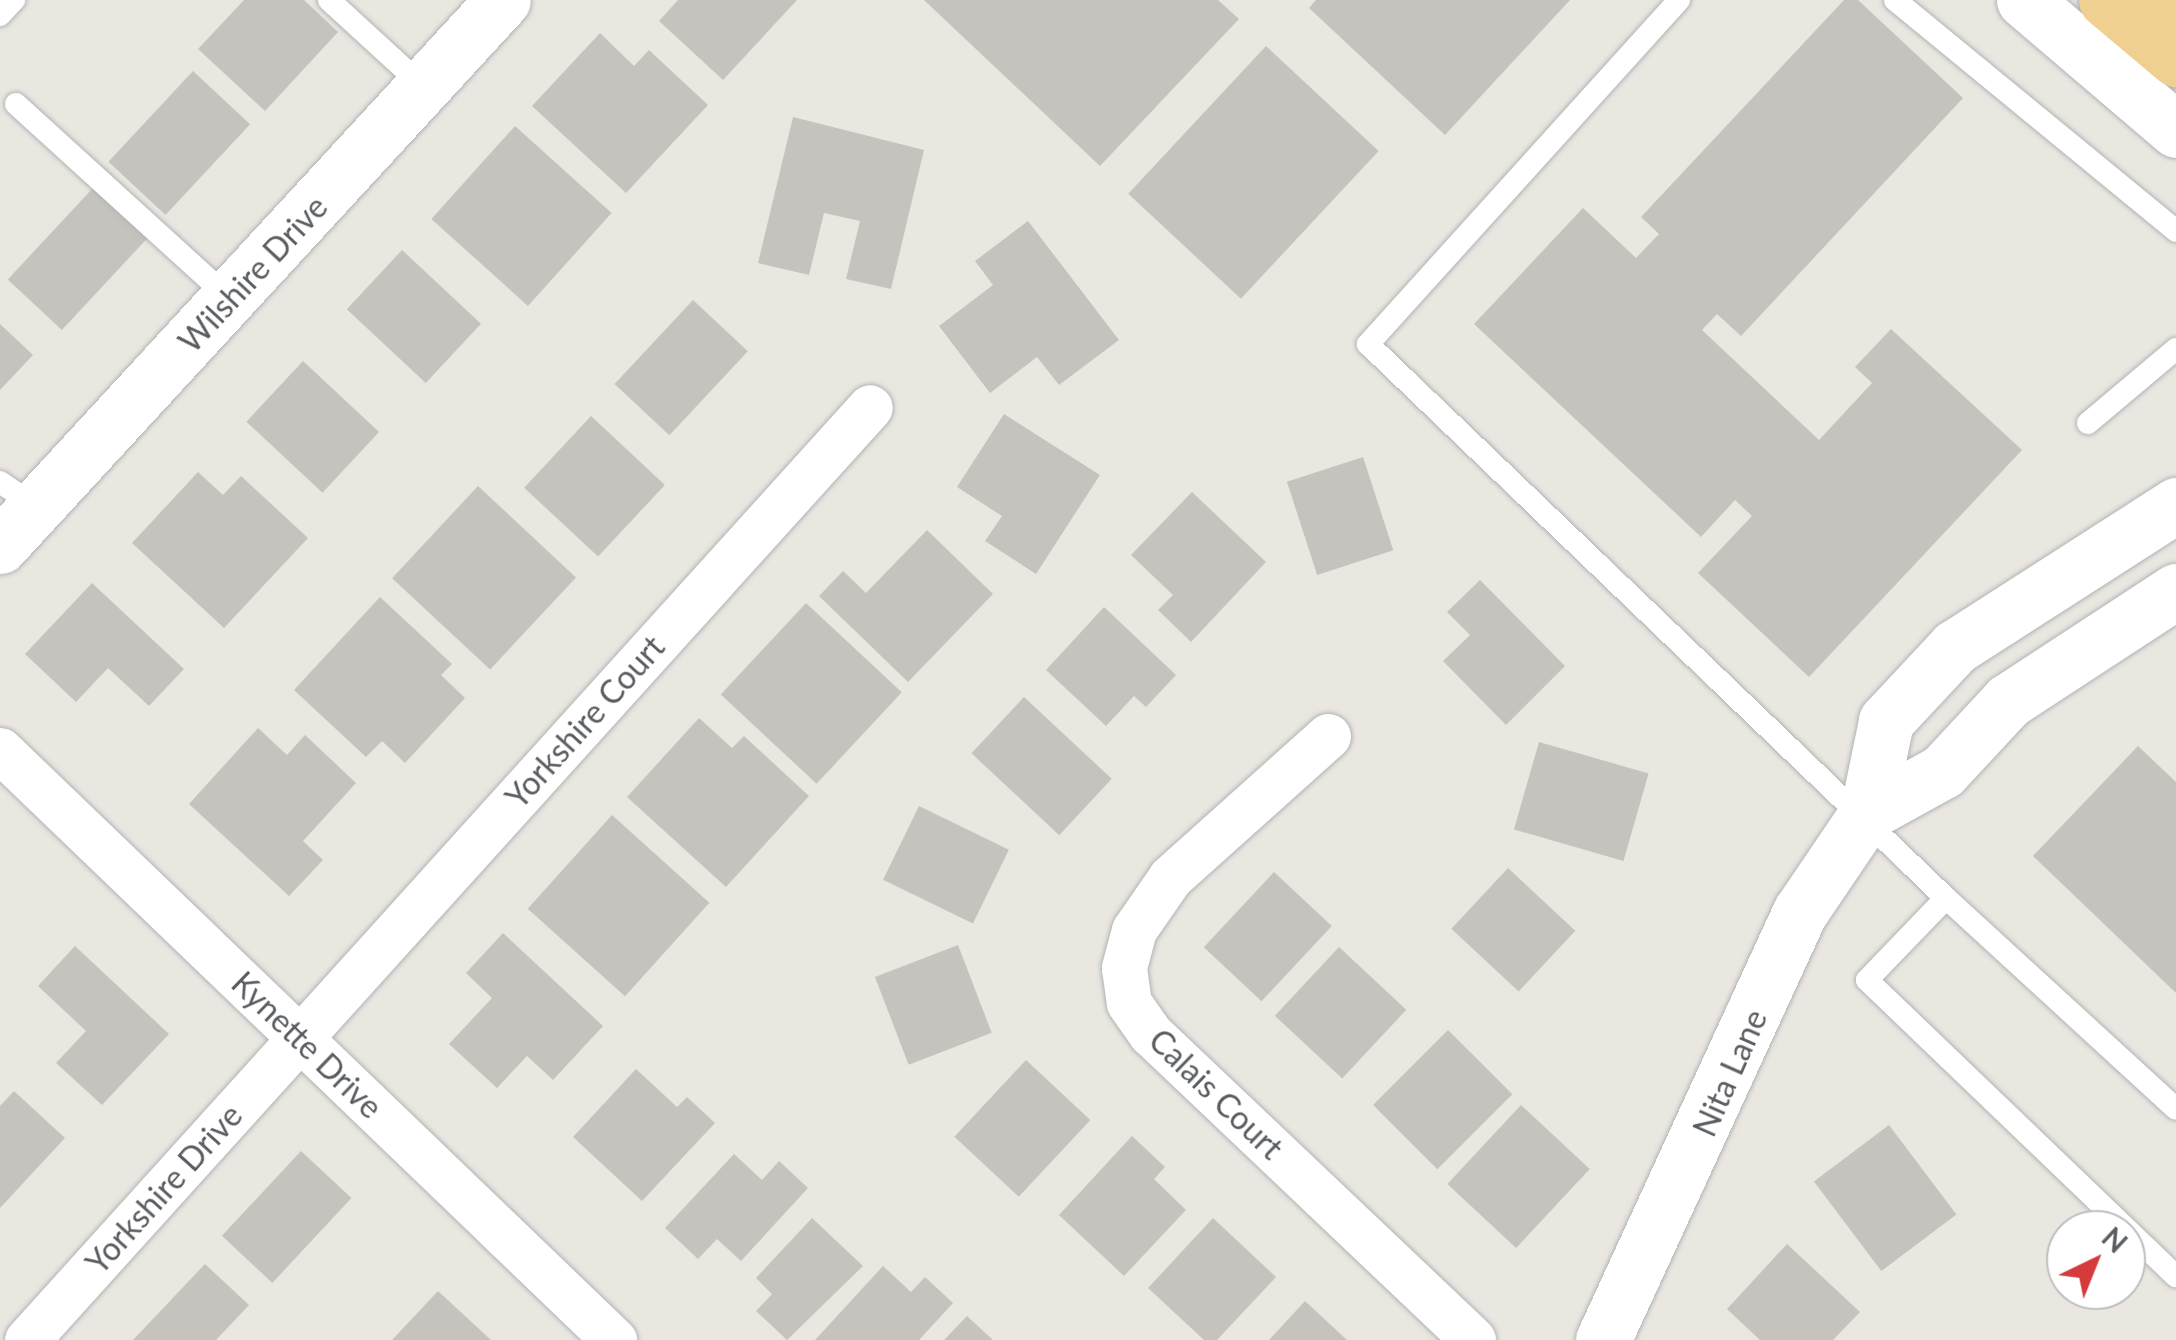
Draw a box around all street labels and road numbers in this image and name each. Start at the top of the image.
street label: Wilshire Drive [171,188,335,360]
street label: Yorkshire Court [498,628,672,816]
street label: Kynette Drive [224,964,390,1126]
street label: Nita Lane [1685,1004,1775,1142]
street label: Calais Court [1141,1021,1291,1167]
street label: Yorkshire Drive [78,1097,250,1281]

